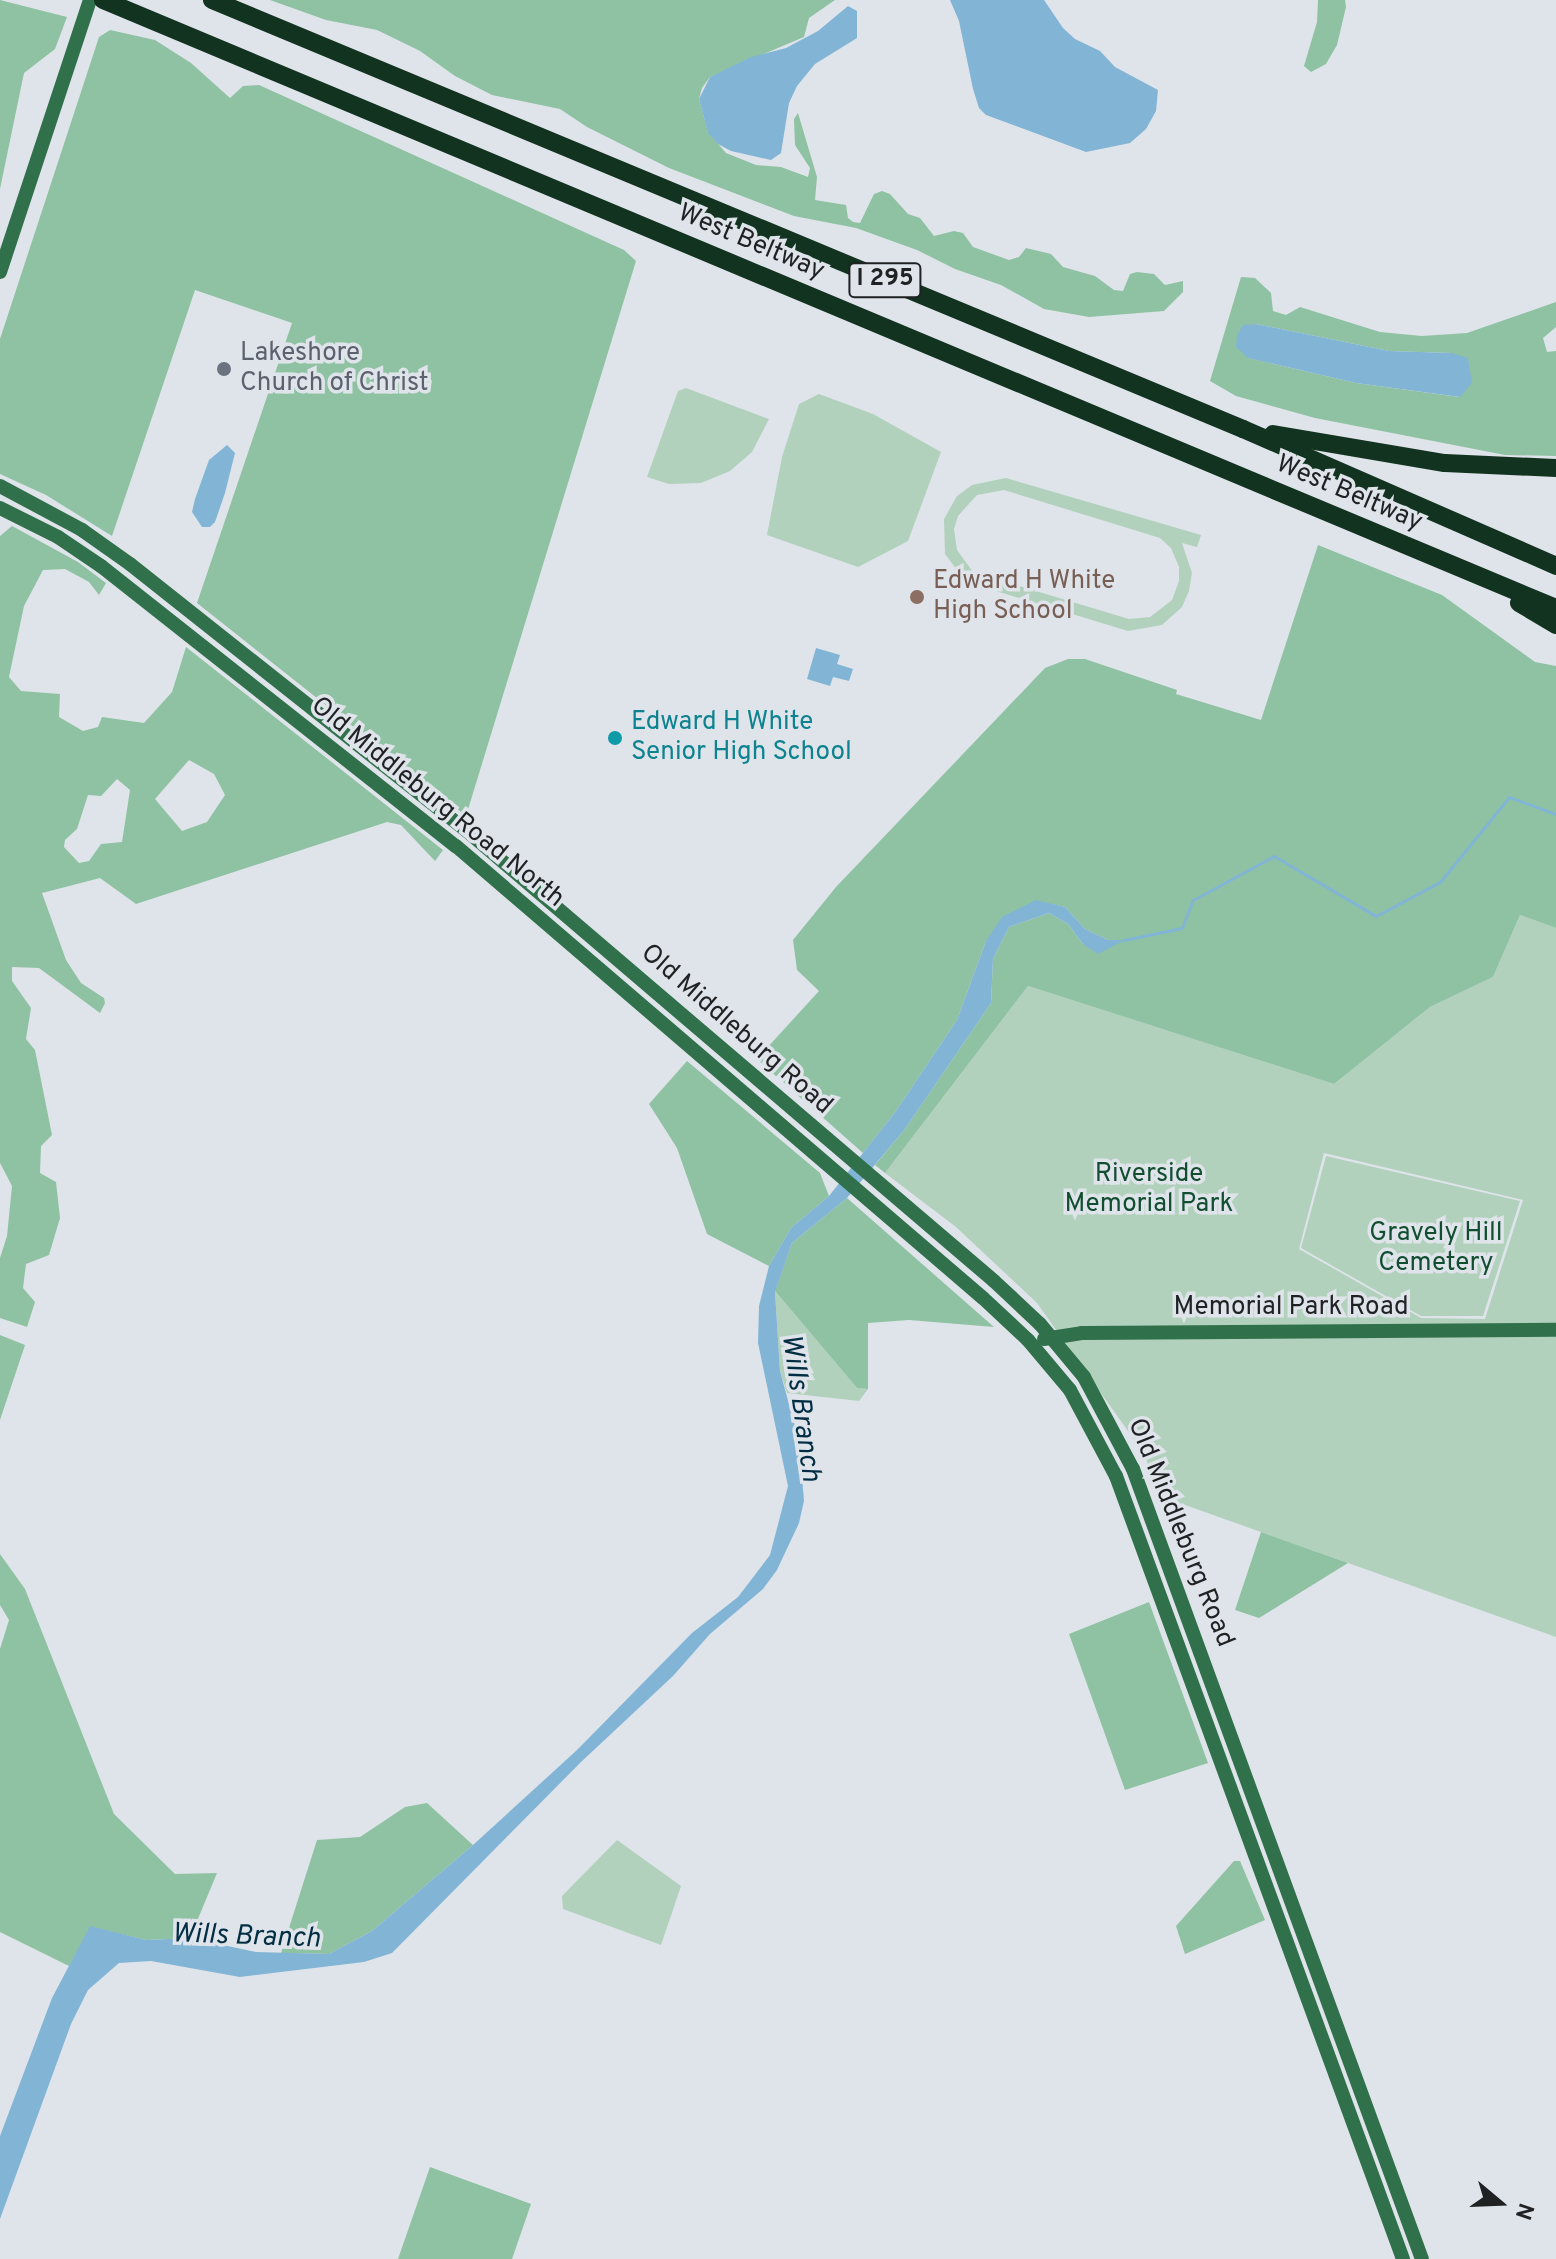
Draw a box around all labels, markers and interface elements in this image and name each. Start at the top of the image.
street label: West Beltway [673,198,829,288]
road number: I 295 [847,260,923,300]
place label: Lakeshore Church of Christ [240,338,429,400]
marker: Lakeshore Church of Christ [215,360,233,378]
street label: West Beltway [1271,449,1427,539]
place label: Edward H White High School [933,566,1116,628]
marker: Edward H White High School [908,588,926,606]
street label: Old Middleburg Road North [304,691,570,915]
place label: Edward H White Senior High School [631,707,852,768]
marker: Edward H White Senior High School [606,729,624,747]
street label: Old Middleburg Road [634,938,838,1122]
park label: Riverside Memorial Park [1065,1159,1233,1220]
park label: Gravely Hill Cemetery [1369,1218,1503,1280]
street label: Memorial Park Road [1173,1292,1409,1324]
water label: Wills Branch [773,1332,827,1484]
street label: Old Middleburg Road [1120,1414,1240,1652]
water label: Wills Branch [171,1918,321,1956]
north arrow [1460,2163,1540,2243]
text: N [1508,2199,1539,2223]

